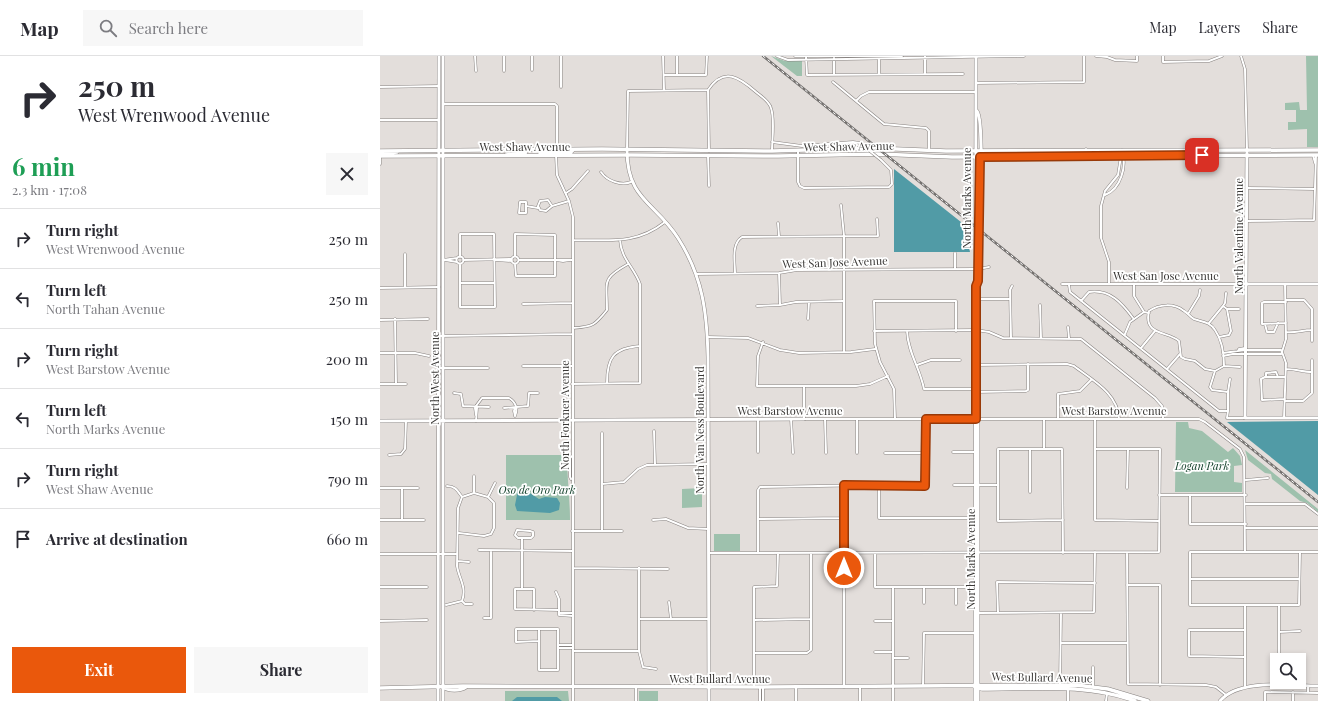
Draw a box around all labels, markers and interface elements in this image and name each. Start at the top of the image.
search box [83,10,363,46]
text: Map [20,15,59,41]
icon: search [97,17,119,39]
text: Search here [129,18,208,38]
text: Map [1149,18,1177,37]
text: Layers [1199,18,1240,37]
text: Share [1262,18,1298,37]
text: 250 m [78,67,155,104]
icon: right [12,72,64,124]
text: West Wrenwood Avenue [78,103,270,127]
street label: West Shaw Avenue [802,138,895,154]
pin [1185,138,1219,172]
street label: West Shaw Avenue [479,139,571,154]
icon: arrive [1191,144,1213,166]
street label: North Marks Avenue [959,147,974,248]
text: 6 min [12,150,75,182]
button: close [326,153,368,195]
street label: North Valentine Avenue [1231,178,1246,294]
text: 2.3 km · 17:08 [12,181,87,198]
text: Turn right [46,220,119,240]
icon: right [12,228,34,250]
text: 250 m [329,229,368,249]
text: West Wrenwood Avenue [46,240,185,257]
street label: West San Jose Avenue [781,253,888,271]
street label: West San Jose Avenue [1112,268,1219,283]
text: Turn left [46,280,107,300]
icon: left [12,288,34,310]
text: 250 m [329,289,368,309]
text: North Tahan Avenue [46,300,165,317]
street label: North West Avenue [427,331,442,425]
text: Turn right [46,340,119,360]
icon: right [12,348,34,370]
text: 200 m [326,349,368,369]
text: West Barstow Avenue [46,360,170,377]
street label: North Forkner Avenue [557,360,572,470]
street label: North Van Ness Boulevard [692,366,707,494]
text: Turn left [46,400,107,420]
street label: West Barstow Avenue [737,403,843,418]
street label: West Barstow Avenue [1061,403,1167,418]
icon: left [12,408,34,430]
text: 150 m [330,409,368,429]
text: North Marks Avenue [46,420,165,437]
park label: Logan Park [1174,458,1229,473]
text: Turn right [46,460,119,480]
icon: right [12,468,34,490]
text: 790 m [328,469,368,489]
text: West Shaw Avenue [46,480,153,497]
park label: Oso de Oro Park [499,482,576,497]
street label: North Marks Avenue [963,508,978,609]
icon: arrive [12,528,34,550]
text: Arrive at destination [46,529,188,549]
text: 660 m [326,529,368,549]
position arrow [823,547,865,589]
button: Exit [12,647,186,693]
button: Share [194,647,368,693]
map controls [1270,653,1306,689]
button: search [1270,653,1306,689]
street label: West Bullard Avenue [990,669,1093,685]
street label: West Bullard Avenue [669,671,771,686]

